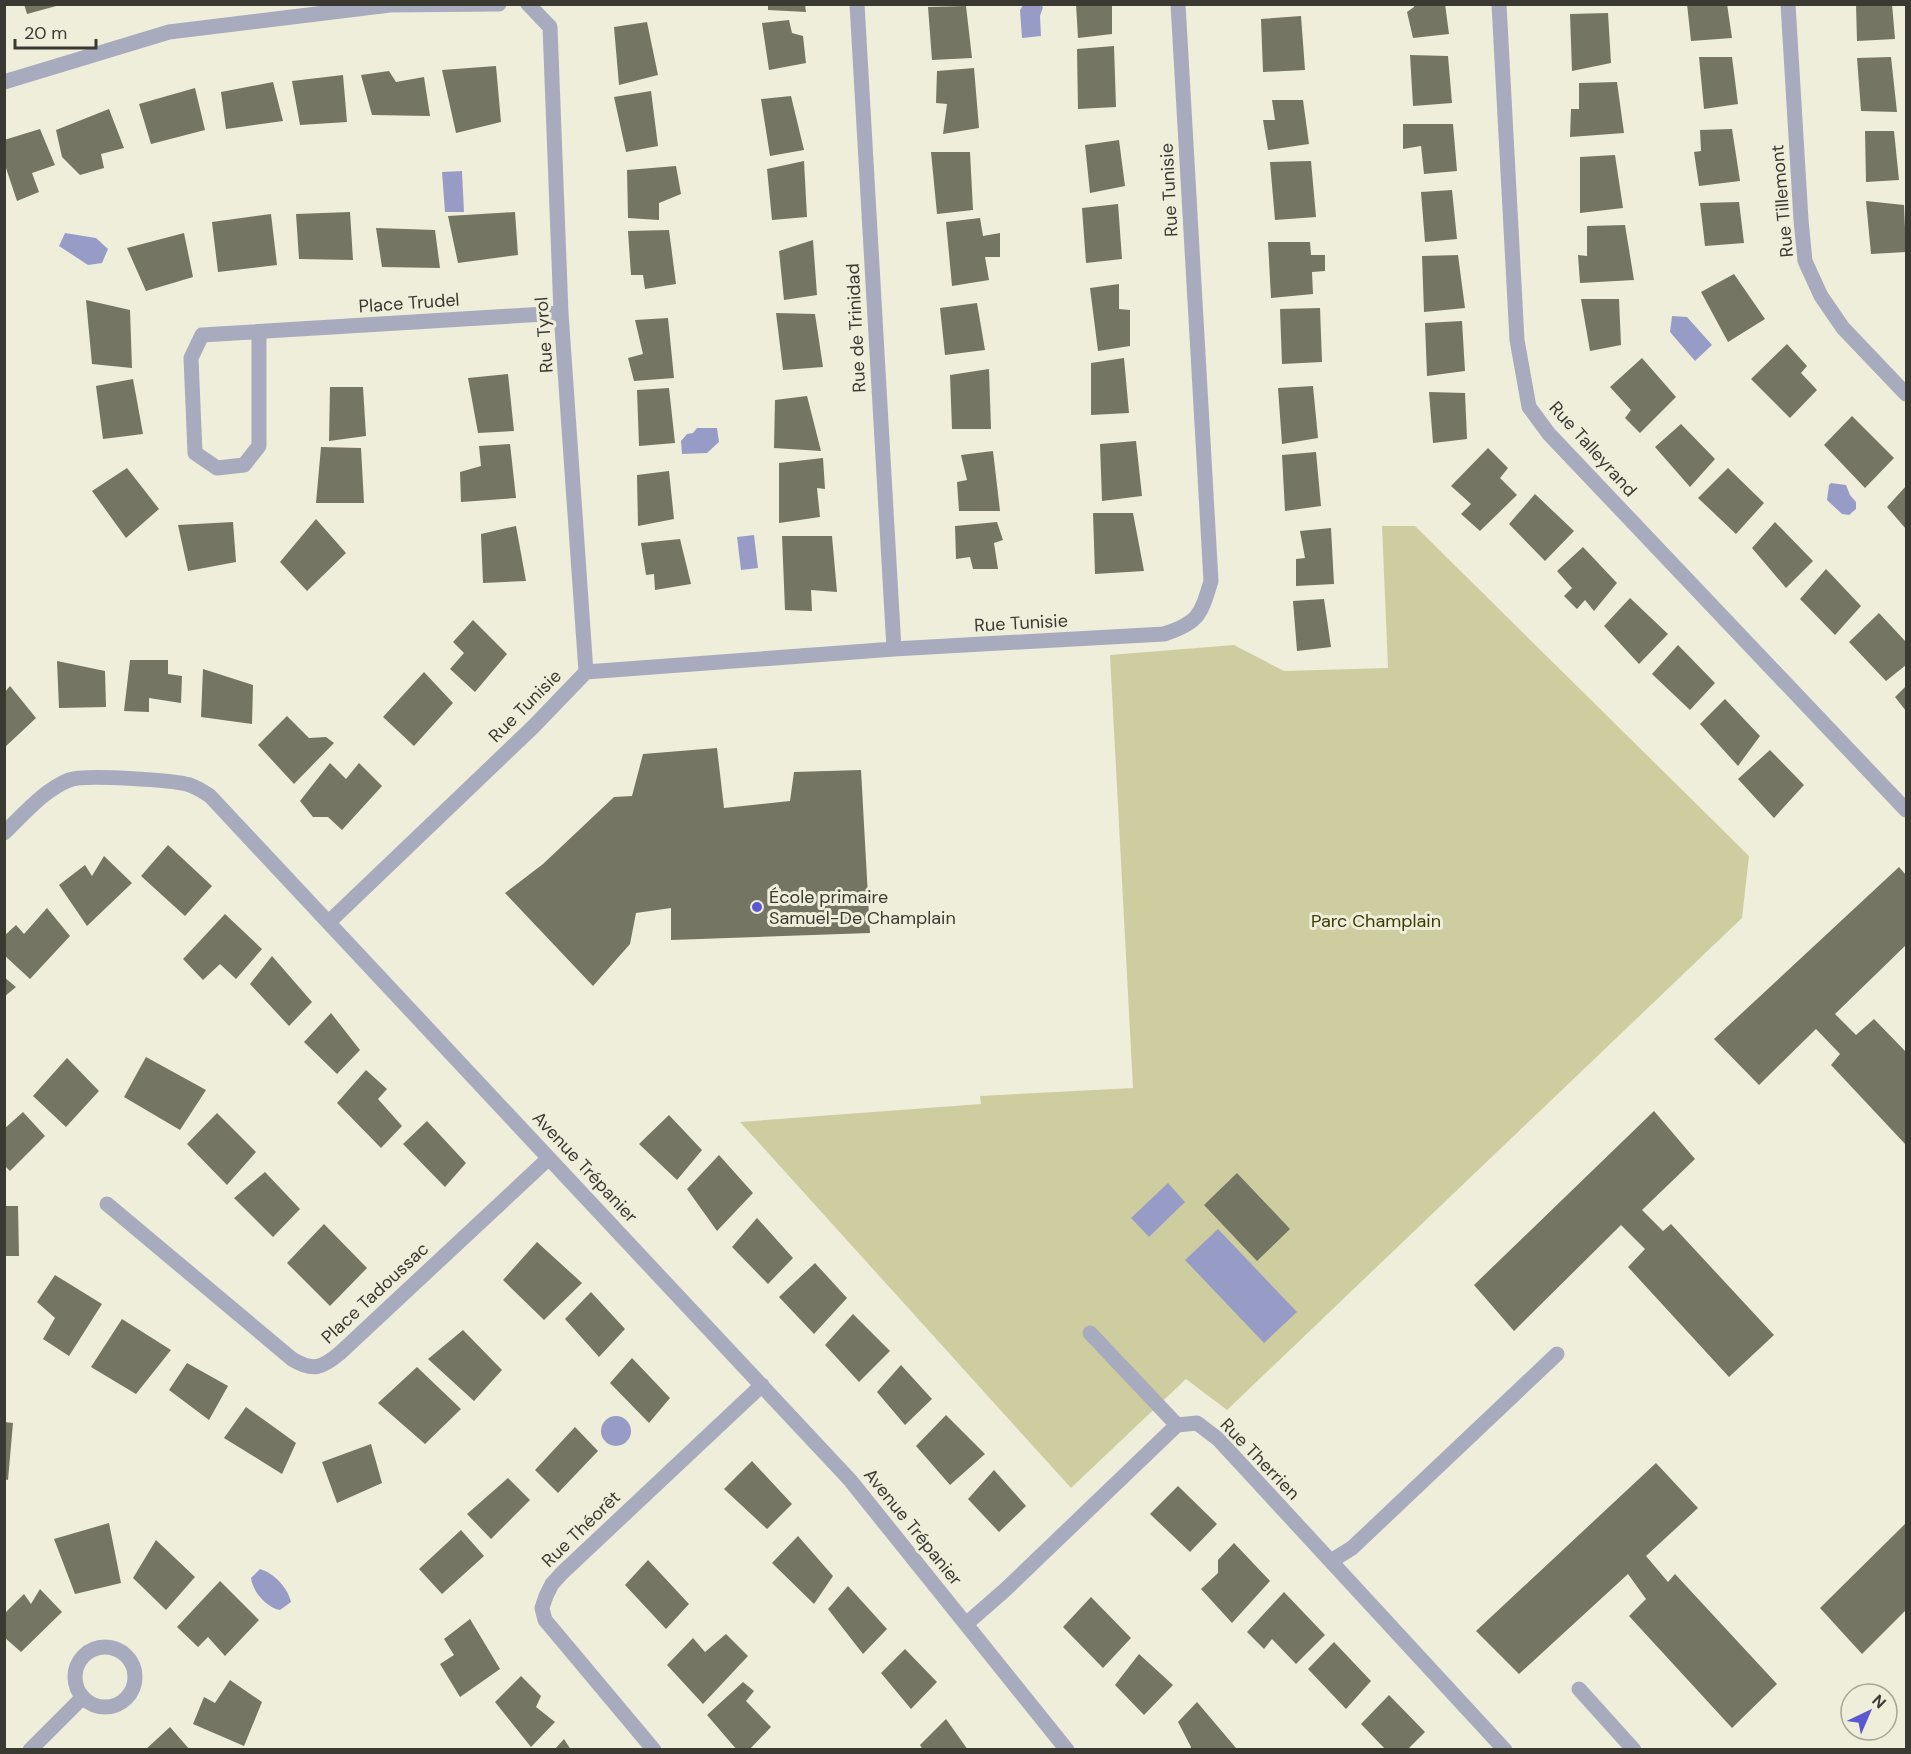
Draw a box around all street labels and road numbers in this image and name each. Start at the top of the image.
street label: Rue Tunisie [1155,143,1183,237]
street label: Rue Tillemont [1765,144,1799,258]
street label: Rue de Trinidad [841,263,871,393]
street label: Place Trudel [358,288,460,318]
street label: Rue Tyrol [529,296,559,374]
street label: Rue Talleyrand [1544,396,1642,502]
street label: Rue Tunisie [974,609,1068,637]
street label: Rue Tunisie [483,664,567,748]
street label: Avenue Trépanier [527,1106,643,1228]
street label: Place Tadoussac [316,1237,434,1349]
street label: Rue Therrien [1215,1413,1305,1505]
street label: Avenue Trépanier [858,1463,968,1591]
street label: Rue Théorêt [536,1485,626,1573]

